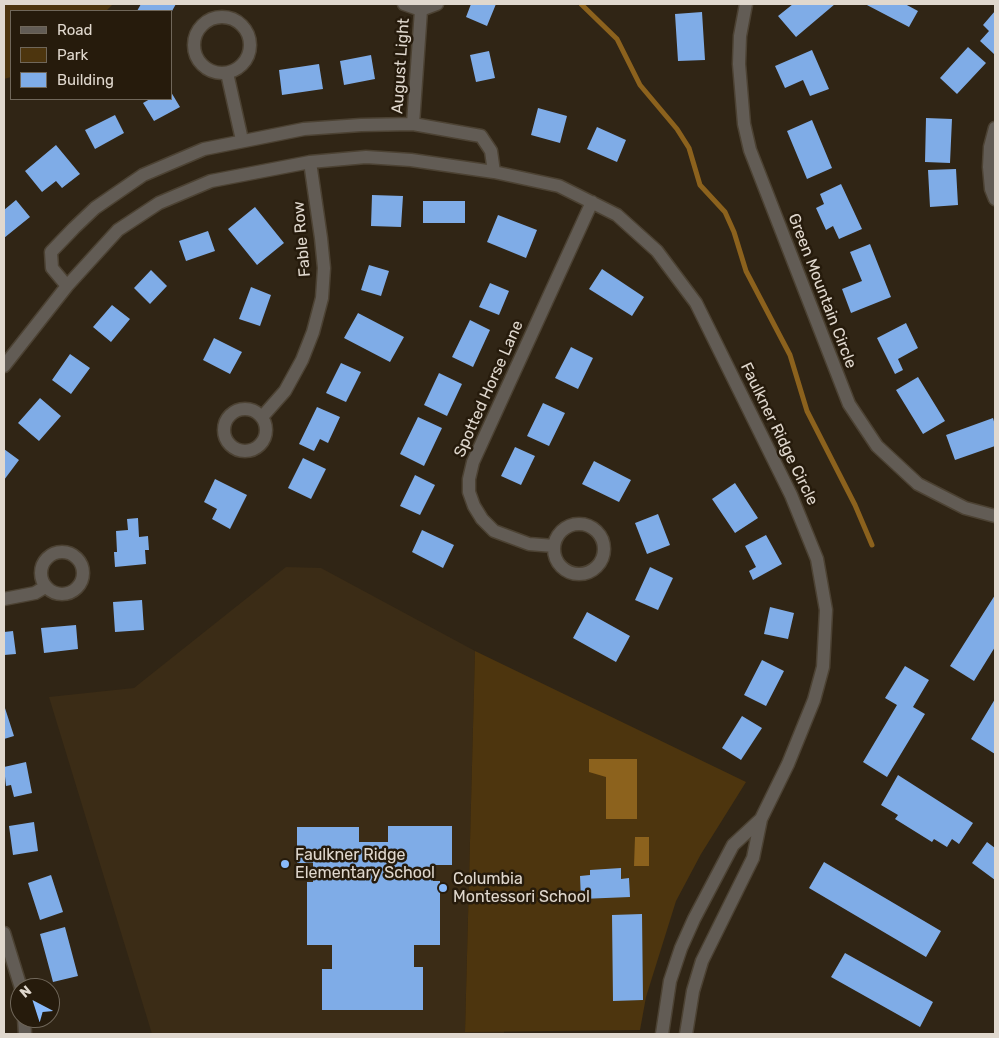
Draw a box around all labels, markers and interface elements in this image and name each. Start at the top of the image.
legend [10,10,172,100]
street label: August Light [388,17,414,115]
text: Road [57,21,93,39]
text: Park [57,46,88,64]
text: Building [57,71,114,89]
street label: Fable Row [289,200,315,278]
street label: Green Mountain Circle [784,211,860,371]
street label: Spotted Horse Lane [450,318,528,460]
street label: Faulkner Ridge Circle [736,359,822,509]
place label: Faulkner Ridge Elementary School [295,845,435,883]
marker: Faulkner Ridge Elementary School [279,858,291,870]
place label: Columbia Montessori School [453,869,590,907]
marker: Columbia Montessori School [437,882,449,894]
north arrow [10,978,60,1028]
text: N [16,982,35,1002]

